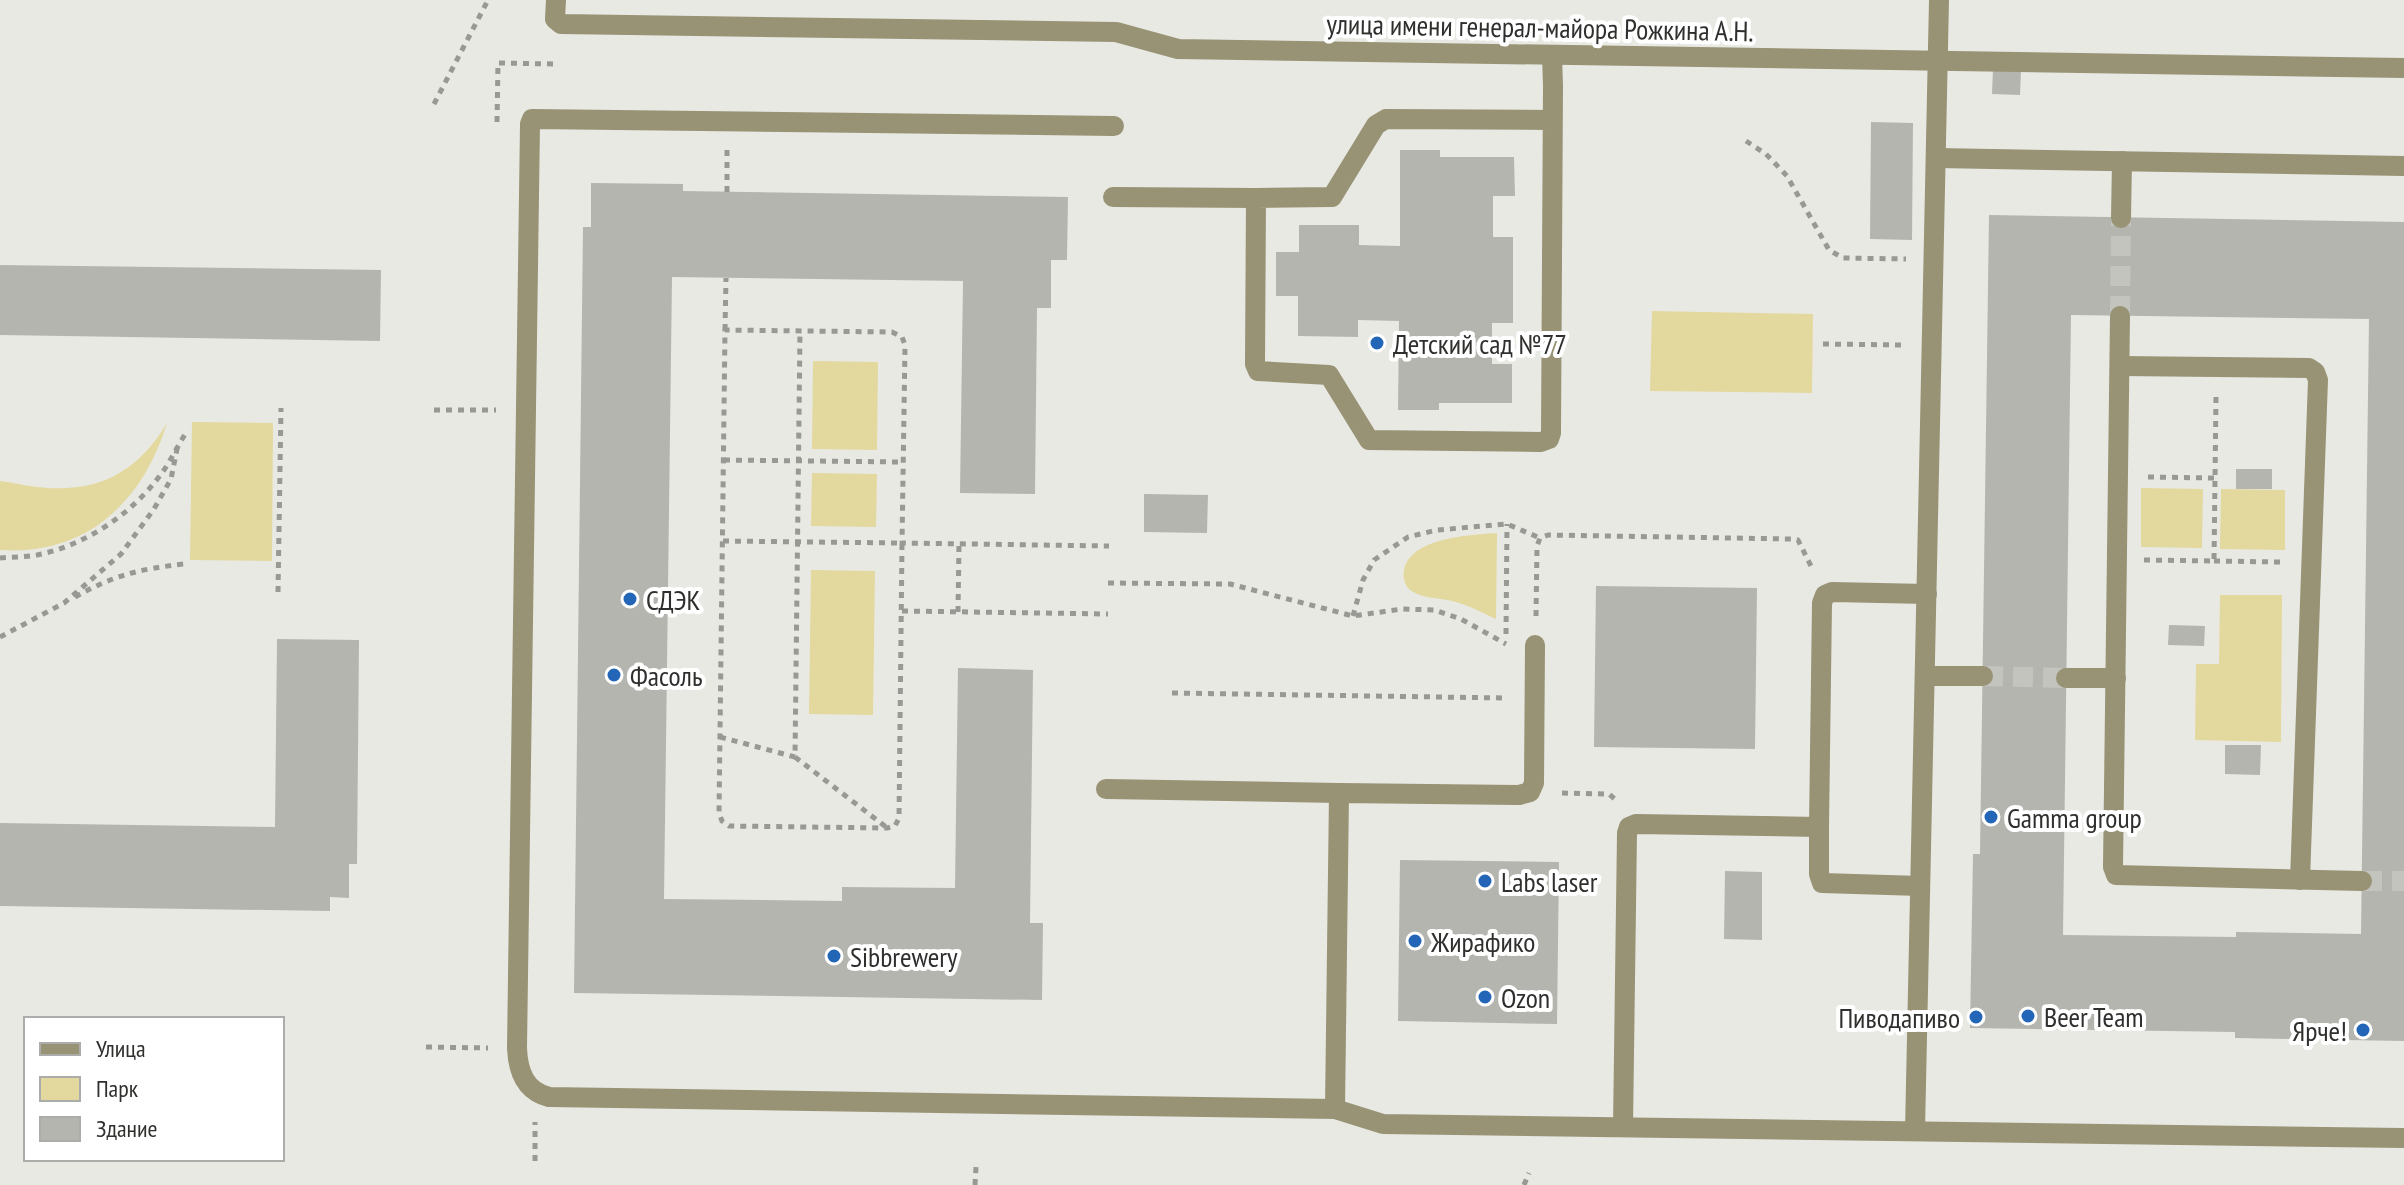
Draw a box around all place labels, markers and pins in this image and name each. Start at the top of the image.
place label: Детский сад №77 [1393,325,1567,362]
marker: Детский сад №77 [1368,334,1386,352]
place label: СДЭК [646,581,701,618]
marker: СДЭК [621,590,639,608]
place label: Фасоль [630,657,702,694]
marker: Фасоль [605,666,623,684]
place label: Gamma group [2007,799,2142,836]
marker: Gamma group [1982,808,2000,826]
place label: Labs laser [1501,863,1598,900]
marker: Labs laser [1476,872,1494,890]
place label: Жирафико [1430,923,1535,960]
marker: Жирафико [1406,932,1424,950]
place label: Sibbrewery [850,938,958,975]
marker: Sibbrewery [825,947,843,965]
place label: Ozon [1501,979,1550,1016]
marker: Ozon [1476,988,1494,1006]
place label: Beer Team [2044,998,2144,1035]
place label: Пиводапиво [1838,999,1960,1036]
marker: Beer Team [2019,1007,2037,1025]
marker: Пиводапиво [1967,1008,1985,1026]
place label: Ярче! [2292,1012,2347,1049]
marker: Ярче! [2354,1021,2372,1039]

